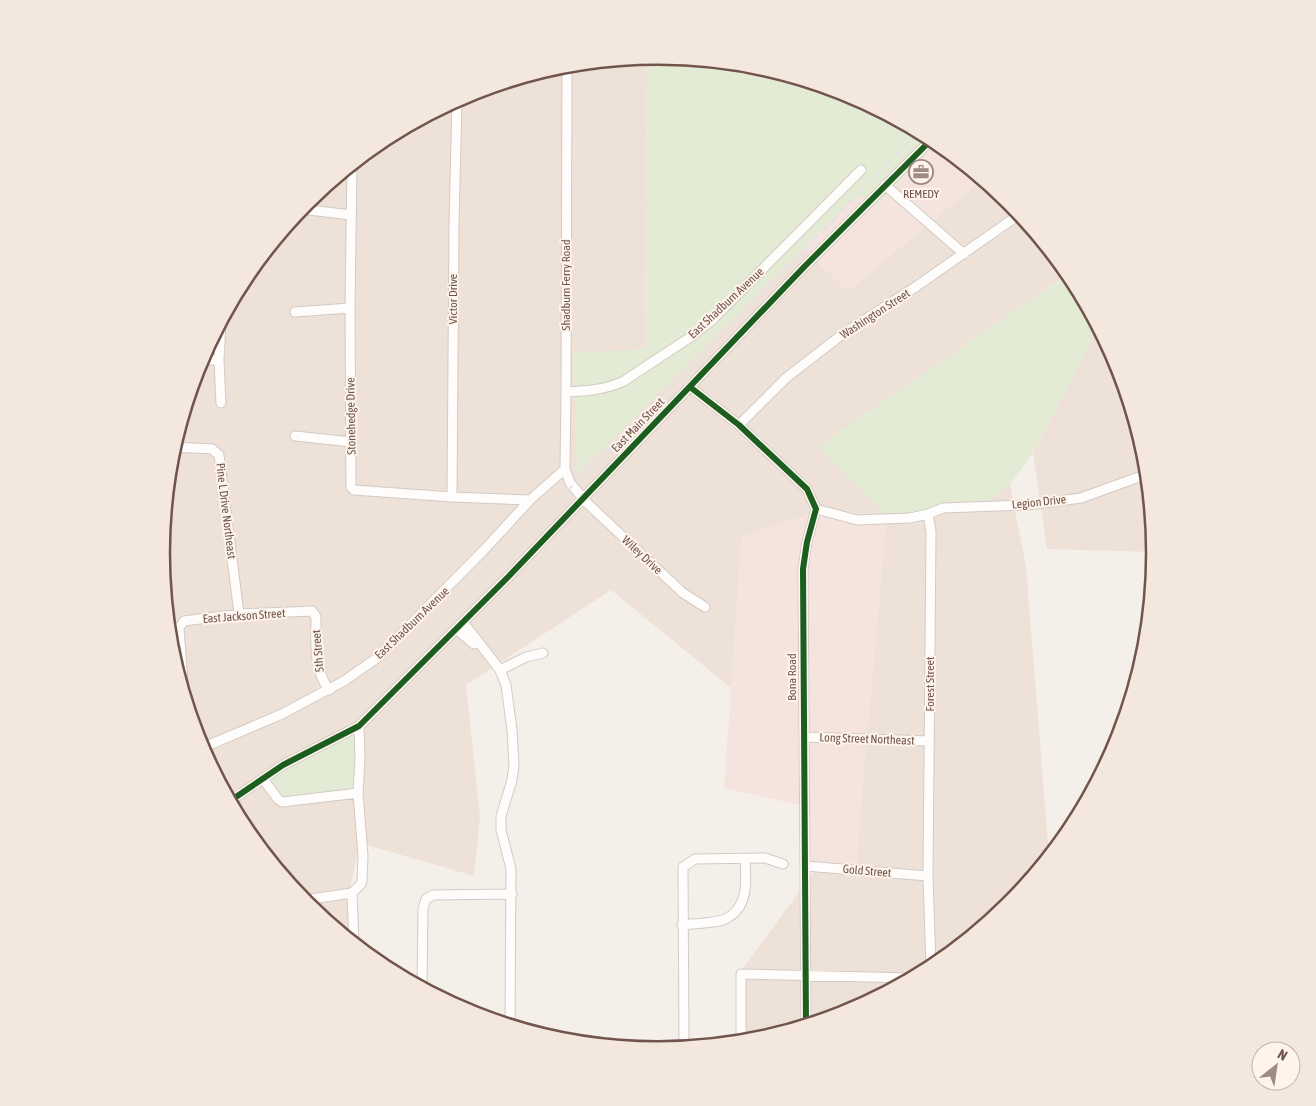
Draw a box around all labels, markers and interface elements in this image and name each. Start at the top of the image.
office icon: REMEDY [908,159,934,185]
place label: REMEDY [903,187,940,201]
street label: Shadburn Ferry Road [559,239,573,331]
street label: East Shadburn Avenue [685,265,767,341]
street label: Victor Drive [446,274,460,324]
street label: Washington Street [837,286,913,342]
street label: Stonehedge Drive [343,377,359,455]
street label: East Main Street [609,394,668,455]
street label: Pine L Drive Northeast [213,462,239,560]
street label: Legion Drive [1011,492,1067,512]
street label: Wiley Drive [619,533,665,577]
street label: East Shadburn Avenue [372,584,452,662]
street label: East Jackson Street [202,606,286,626]
street label: 5th Street [309,628,327,673]
street label: Bona Road [785,653,799,701]
street label: Forest Street [923,656,937,711]
street label: Long Street Northeast [819,730,915,748]
street label: Gold Street [842,862,892,880]
north arrow [1251,1041,1301,1091]
text: N [1275,1046,1290,1064]

